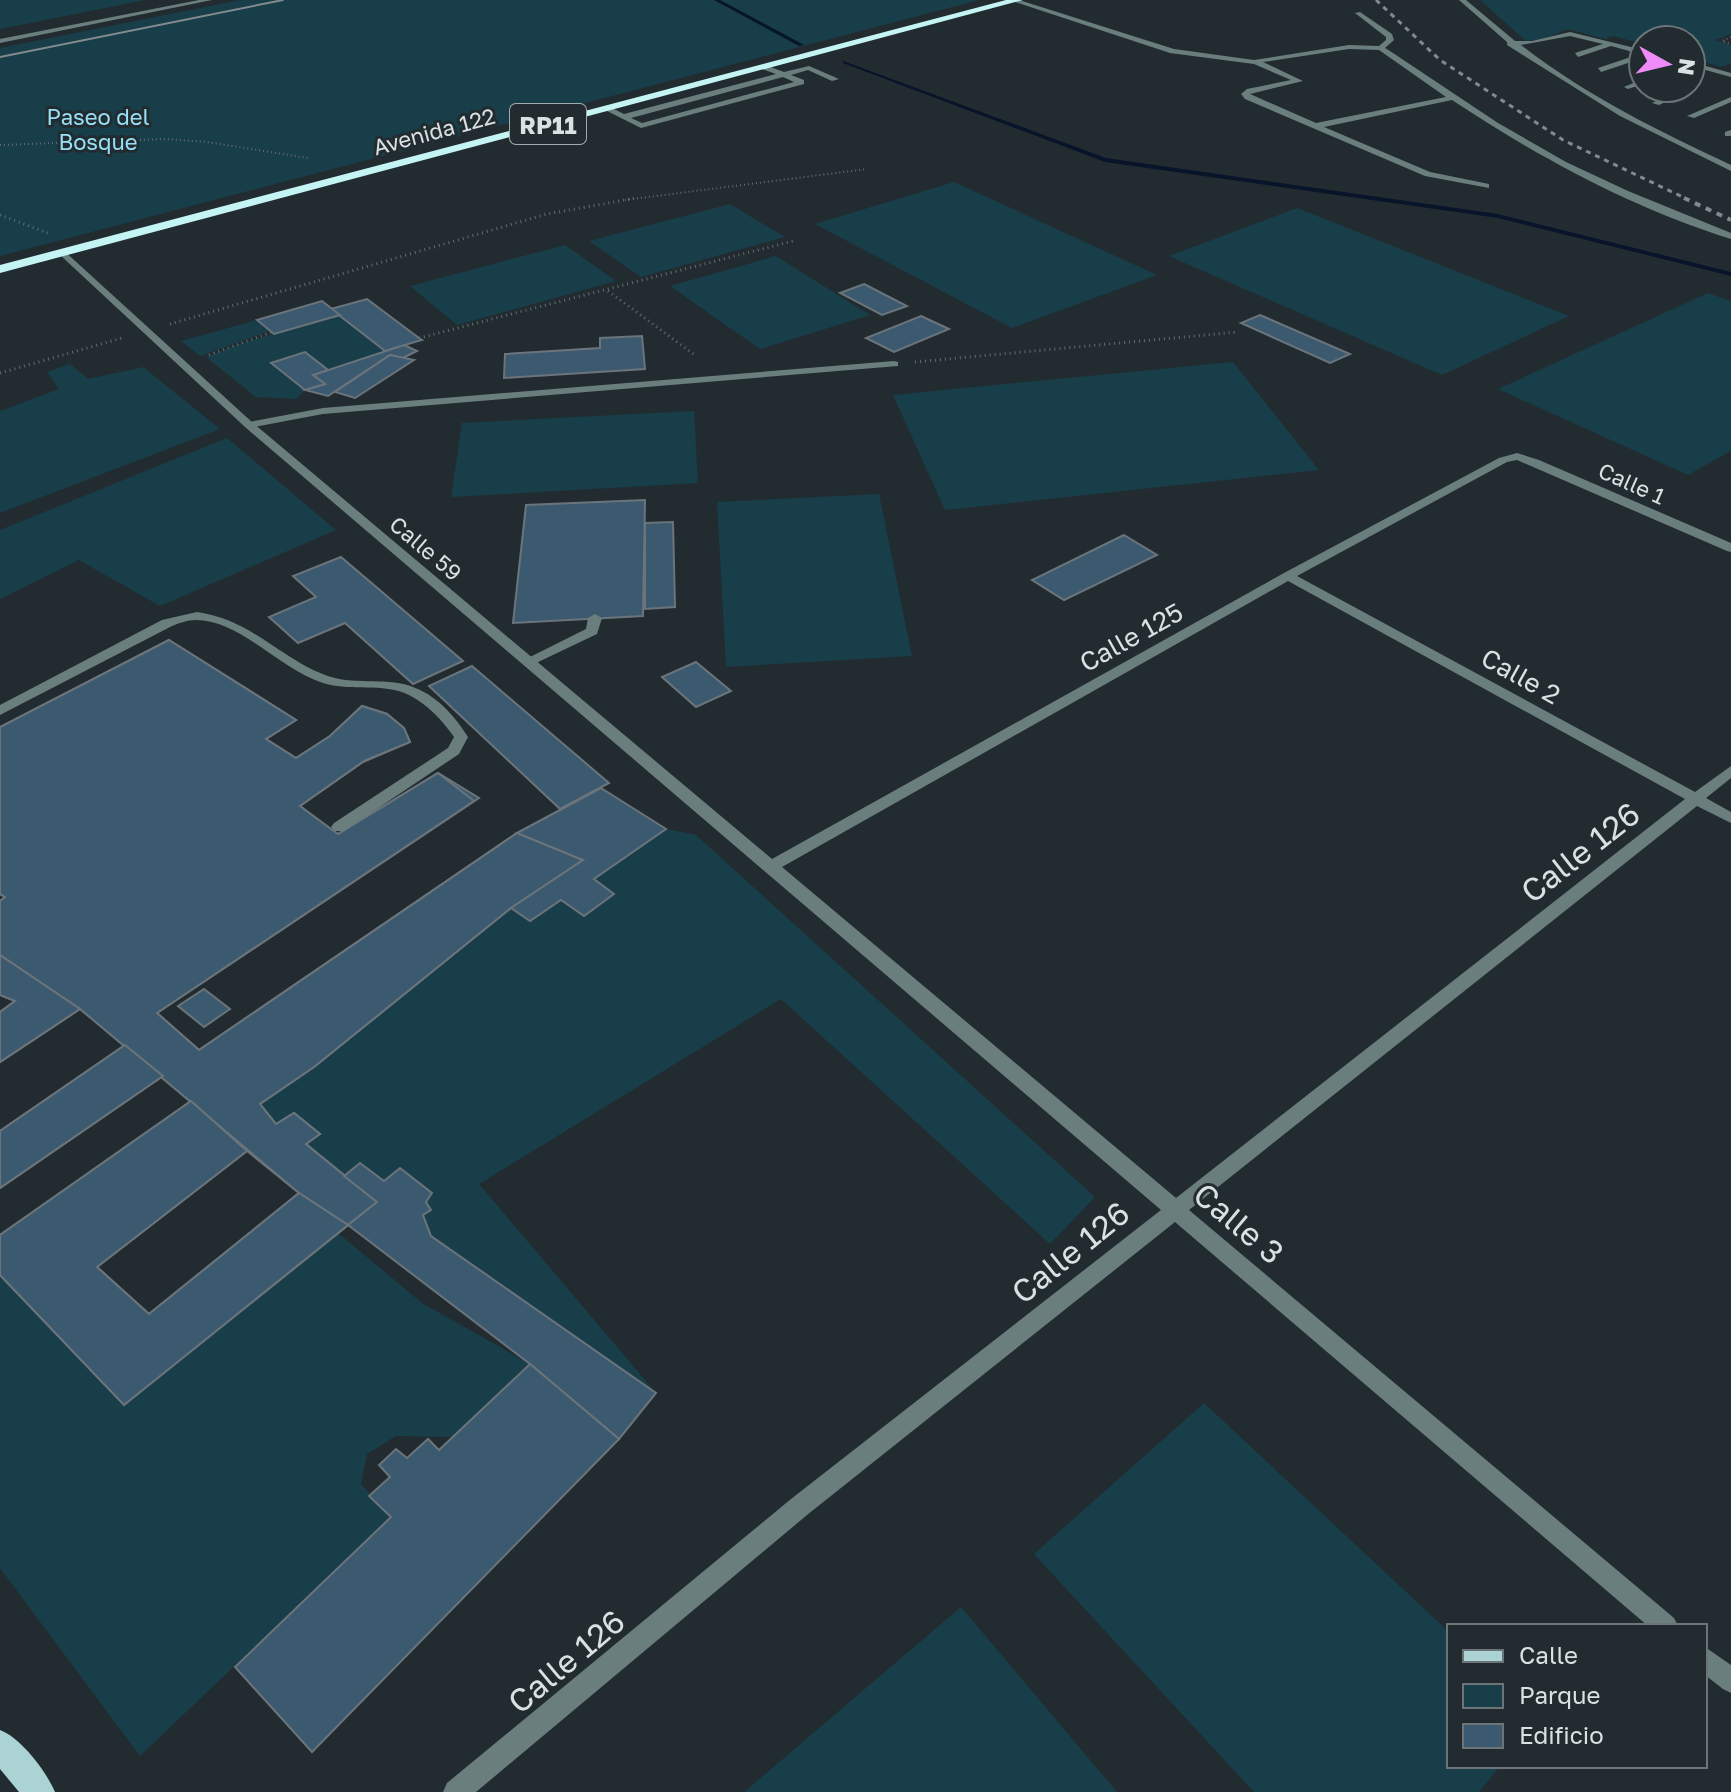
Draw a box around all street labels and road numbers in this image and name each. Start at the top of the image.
street label: Avenida 122 [370,102,498,160]
road number: RP11 [510,104,586,144]
street label: Calle 1 [1594,456,1670,510]
street label: Calle 59 [385,510,467,586]
street label: Calle 125 [1074,596,1188,678]
street label: Calle 2 [1476,642,1566,710]
street label: Calle 126 [1513,794,1647,910]
street label: Calle 3 [1186,1175,1292,1271]
street label: Calle 126 [1004,1193,1136,1311]
street label: Calle 126 [500,1601,632,1721]

